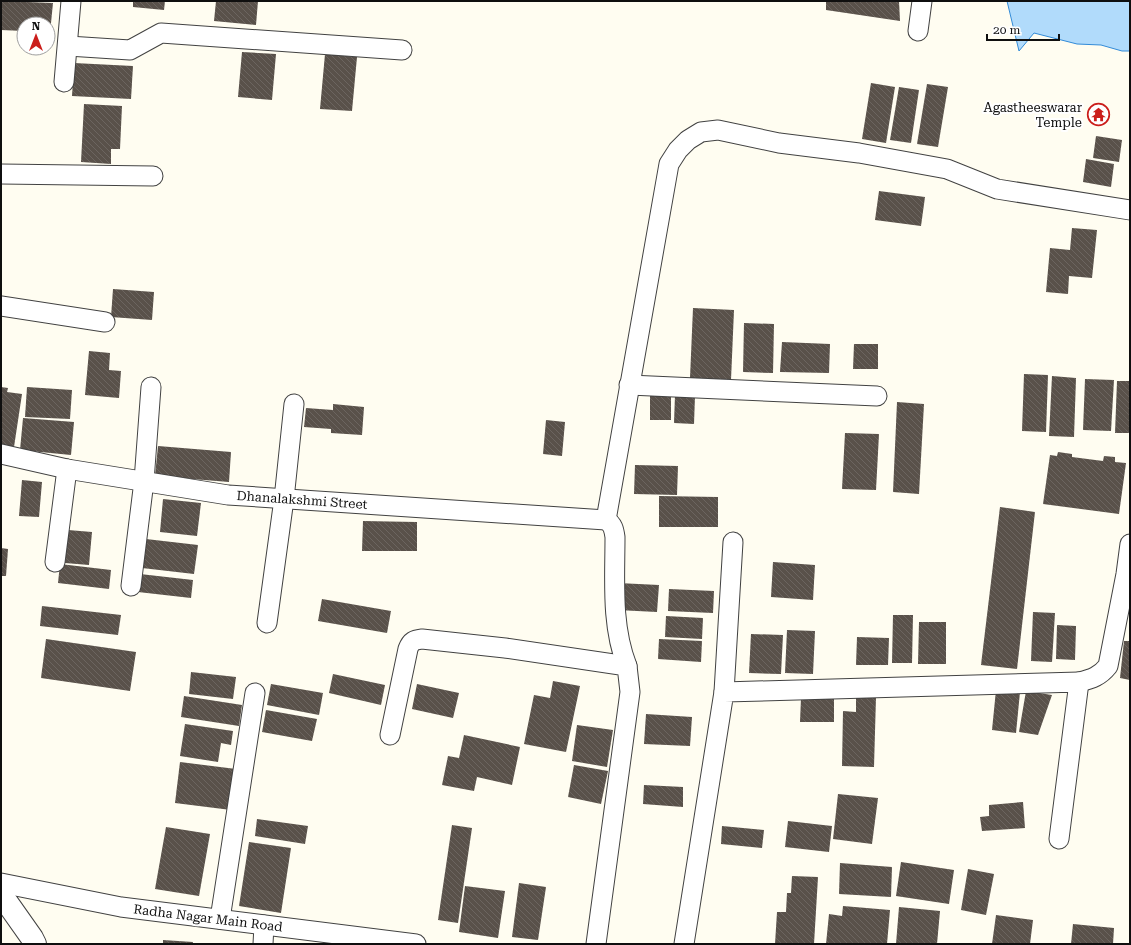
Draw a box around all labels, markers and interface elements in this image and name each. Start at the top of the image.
north arrow [16,16,56,56]
scale bar [987,16,1059,42]
text: N [32,20,41,33]
text: 20 m [993,23,1020,37]
place label: Agastheeswarar Temple [983,100,1083,130]
temple icon: Agastheeswarar Temple [1085,101,1111,127]
street label: Dhanalakshmi Street [236,488,368,512]
street label: Radha Nagar Main Road [133,901,284,935]

